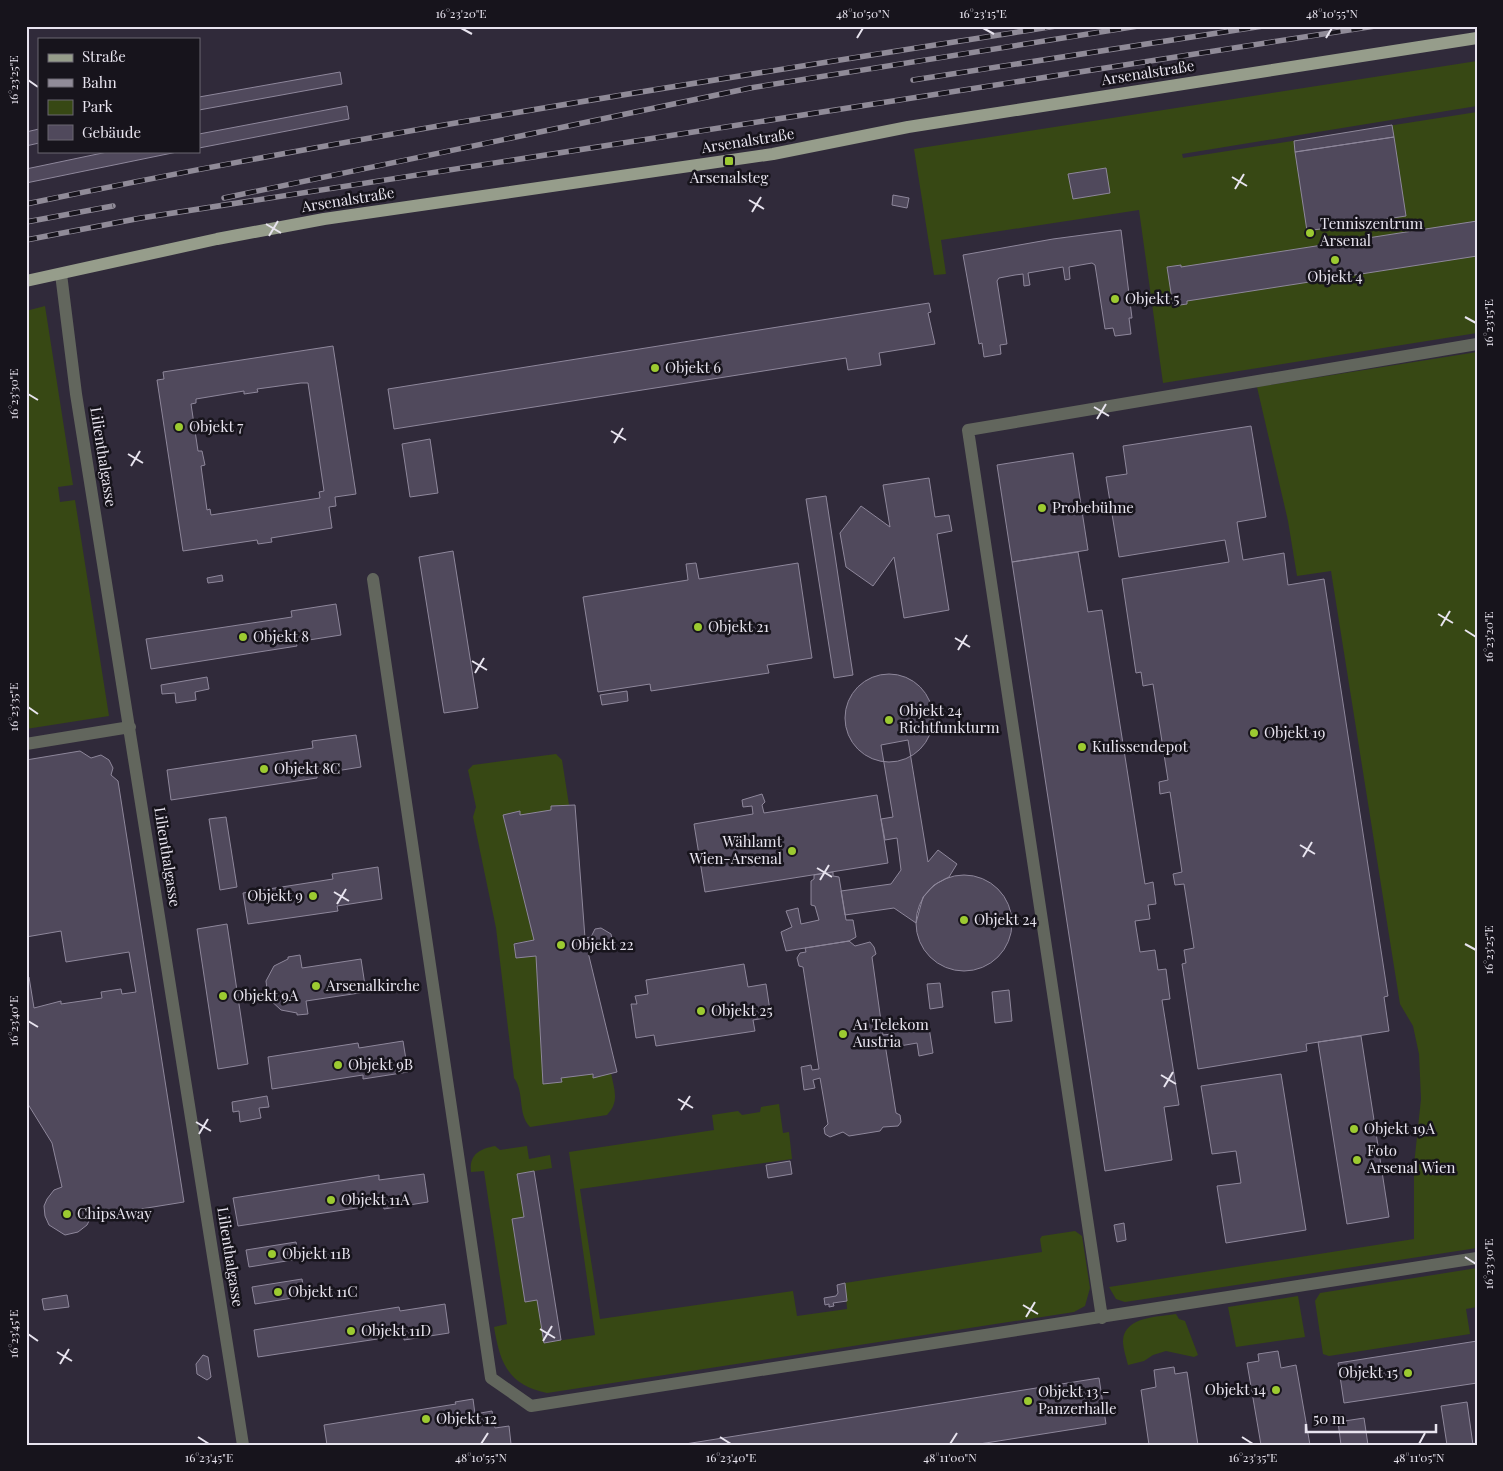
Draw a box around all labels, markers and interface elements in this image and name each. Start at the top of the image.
text: 16°23'20"E [435,5,487,21]
text: 48°10'50"N [836,5,891,21]
text: 16°23'15"E [959,5,1007,21]
text: 48°10'55"N [1306,5,1358,21]
legend [38,38,200,152]
text: Straße [82,46,126,66]
text: 16°23'25"E [5,55,21,105]
street label: Arsenalstraße [1099,55,1196,89]
text: Bahn [82,72,117,92]
text: Park [82,96,114,116]
text: Gebäude [82,122,141,142]
street label: Arsenalstraße [699,123,796,157]
marker: Arsenalsteg [723,155,735,167]
place label: Arsenalsteg [689,167,768,187]
street label: Arsenalstraße [299,182,396,216]
place label: Tenniszentrum Arsenal [1319,213,1424,250]
marker: Tenniszentrum Arsenal [1304,227,1316,239]
marker: Objekt 4 [1329,254,1341,266]
place label: Objekt 4 [1307,266,1363,286]
place label: Objekt 5 [1125,288,1179,308]
marker: Objekt 5 [1109,293,1121,305]
text: 16°23'15"E [1480,299,1496,347]
place label: Objekt 6 [665,357,721,377]
marker: Objekt 6 [649,362,661,374]
text: 16°23'30"E [5,369,21,419]
street label: Lilienthalgasse [86,406,122,508]
place label: Objekt 7 [189,416,243,436]
marker: Objekt 7 [173,421,185,433]
place label: Probebühne [1052,497,1134,517]
marker: Probebühne [1036,502,1048,514]
text: 16°23'20"E [1480,611,1496,663]
place label: Objekt 21 [708,616,769,636]
marker: Objekt 21 [692,621,704,633]
place label: Objekt 8 [253,626,309,646]
marker: Objekt 8 [237,631,249,643]
text: 16°23'35"E [5,683,21,731]
place label: Objekt 24 Richtfunkturm [899,700,1000,737]
marker: Objekt 24 Richtfunkturm [883,714,895,726]
place label: Objekt 19 [1264,722,1325,742]
marker: Objekt 19 [1248,727,1260,739]
place label: Kulissendepot [1092,736,1188,756]
marker: Kulissendepot [1076,741,1088,753]
place label: Objekt 8C [274,758,340,778]
marker: Objekt 8C [258,763,270,775]
street label: Lilienthalgasse [150,806,186,908]
place label: Wählamt Wien-Arsenal [688,831,783,868]
marker: Wählamt Wien-Arsenal [786,845,798,857]
place label: Objekt 9 [247,885,303,905]
marker: Objekt 9 [307,890,319,902]
place label: Objekt 24 [974,909,1037,929]
marker: Objekt 24 [958,914,970,926]
text: 16°23'25"E [1480,925,1496,975]
place label: Objekt 22 [571,934,634,954]
marker: Objekt 22 [555,939,567,951]
place label: Arsenalkirche [325,975,420,995]
marker: Arsenalkirche [310,980,322,992]
place label: Objekt 9A [233,985,299,1005]
marker: Objekt 9A [217,990,229,1002]
text: 16°23'40"E [5,996,21,1046]
place label: Objekt 25 [711,1000,773,1020]
marker: Objekt 25 [695,1005,707,1017]
place label: A1 Telekom Austria [852,1014,929,1051]
marker: A1 Telekom Austria [837,1028,849,1040]
place label: Objekt 9B [348,1054,413,1074]
marker: Objekt 9B [332,1059,344,1071]
place label: Objekt 19A [1364,1118,1435,1138]
marker: Objekt 19A [1348,1123,1360,1135]
place label: Foto Arsenal Wien [1366,1140,1456,1177]
marker: Foto Arsenal Wien [1351,1154,1363,1166]
place label: Objekt 11A [341,1189,410,1209]
marker: Objekt 11A [325,1194,337,1206]
place label: ChipsAway [77,1203,152,1223]
street label: Lilienthalgasse [213,1206,249,1308]
marker: ChipsAway [61,1208,73,1220]
text: 16°23'30"E [1480,1239,1496,1289]
place label: Objekt 11B [282,1243,351,1263]
marker: Objekt 11B [266,1248,278,1260]
place label: Objekt 11C [288,1281,358,1301]
marker: Objekt 11C [272,1286,284,1298]
text: 16°23'45"E [5,1310,21,1358]
place label: Objekt 11D [361,1320,431,1340]
marker: Objekt 11D [345,1325,357,1337]
place label: Objekt 15 [1338,1362,1398,1382]
marker: Objekt 15 [1402,1367,1414,1379]
place label: Objekt 14 [1205,1379,1266,1399]
place label: Objekt 13 - Panzerhalle [1038,1381,1117,1418]
marker: Objekt 14 [1270,1384,1282,1396]
marker: Objekt 13 - Panzerhalle [1022,1395,1034,1407]
scale bar [1306,1401,1436,1433]
place label: Objekt 12 [436,1408,497,1428]
text: 50 m [1313,1408,1346,1428]
marker: Objekt 12 [420,1413,432,1425]
text: 16°23'45"E [185,1449,233,1465]
text: 48°10'55"N [455,1449,507,1465]
text: 16°23'40"E [706,1449,756,1465]
text: 48°11'00"N [923,1449,977,1465]
text: 16°23'35"E [1229,1449,1277,1465]
text: 48°11'05"N [1393,1449,1445,1465]

